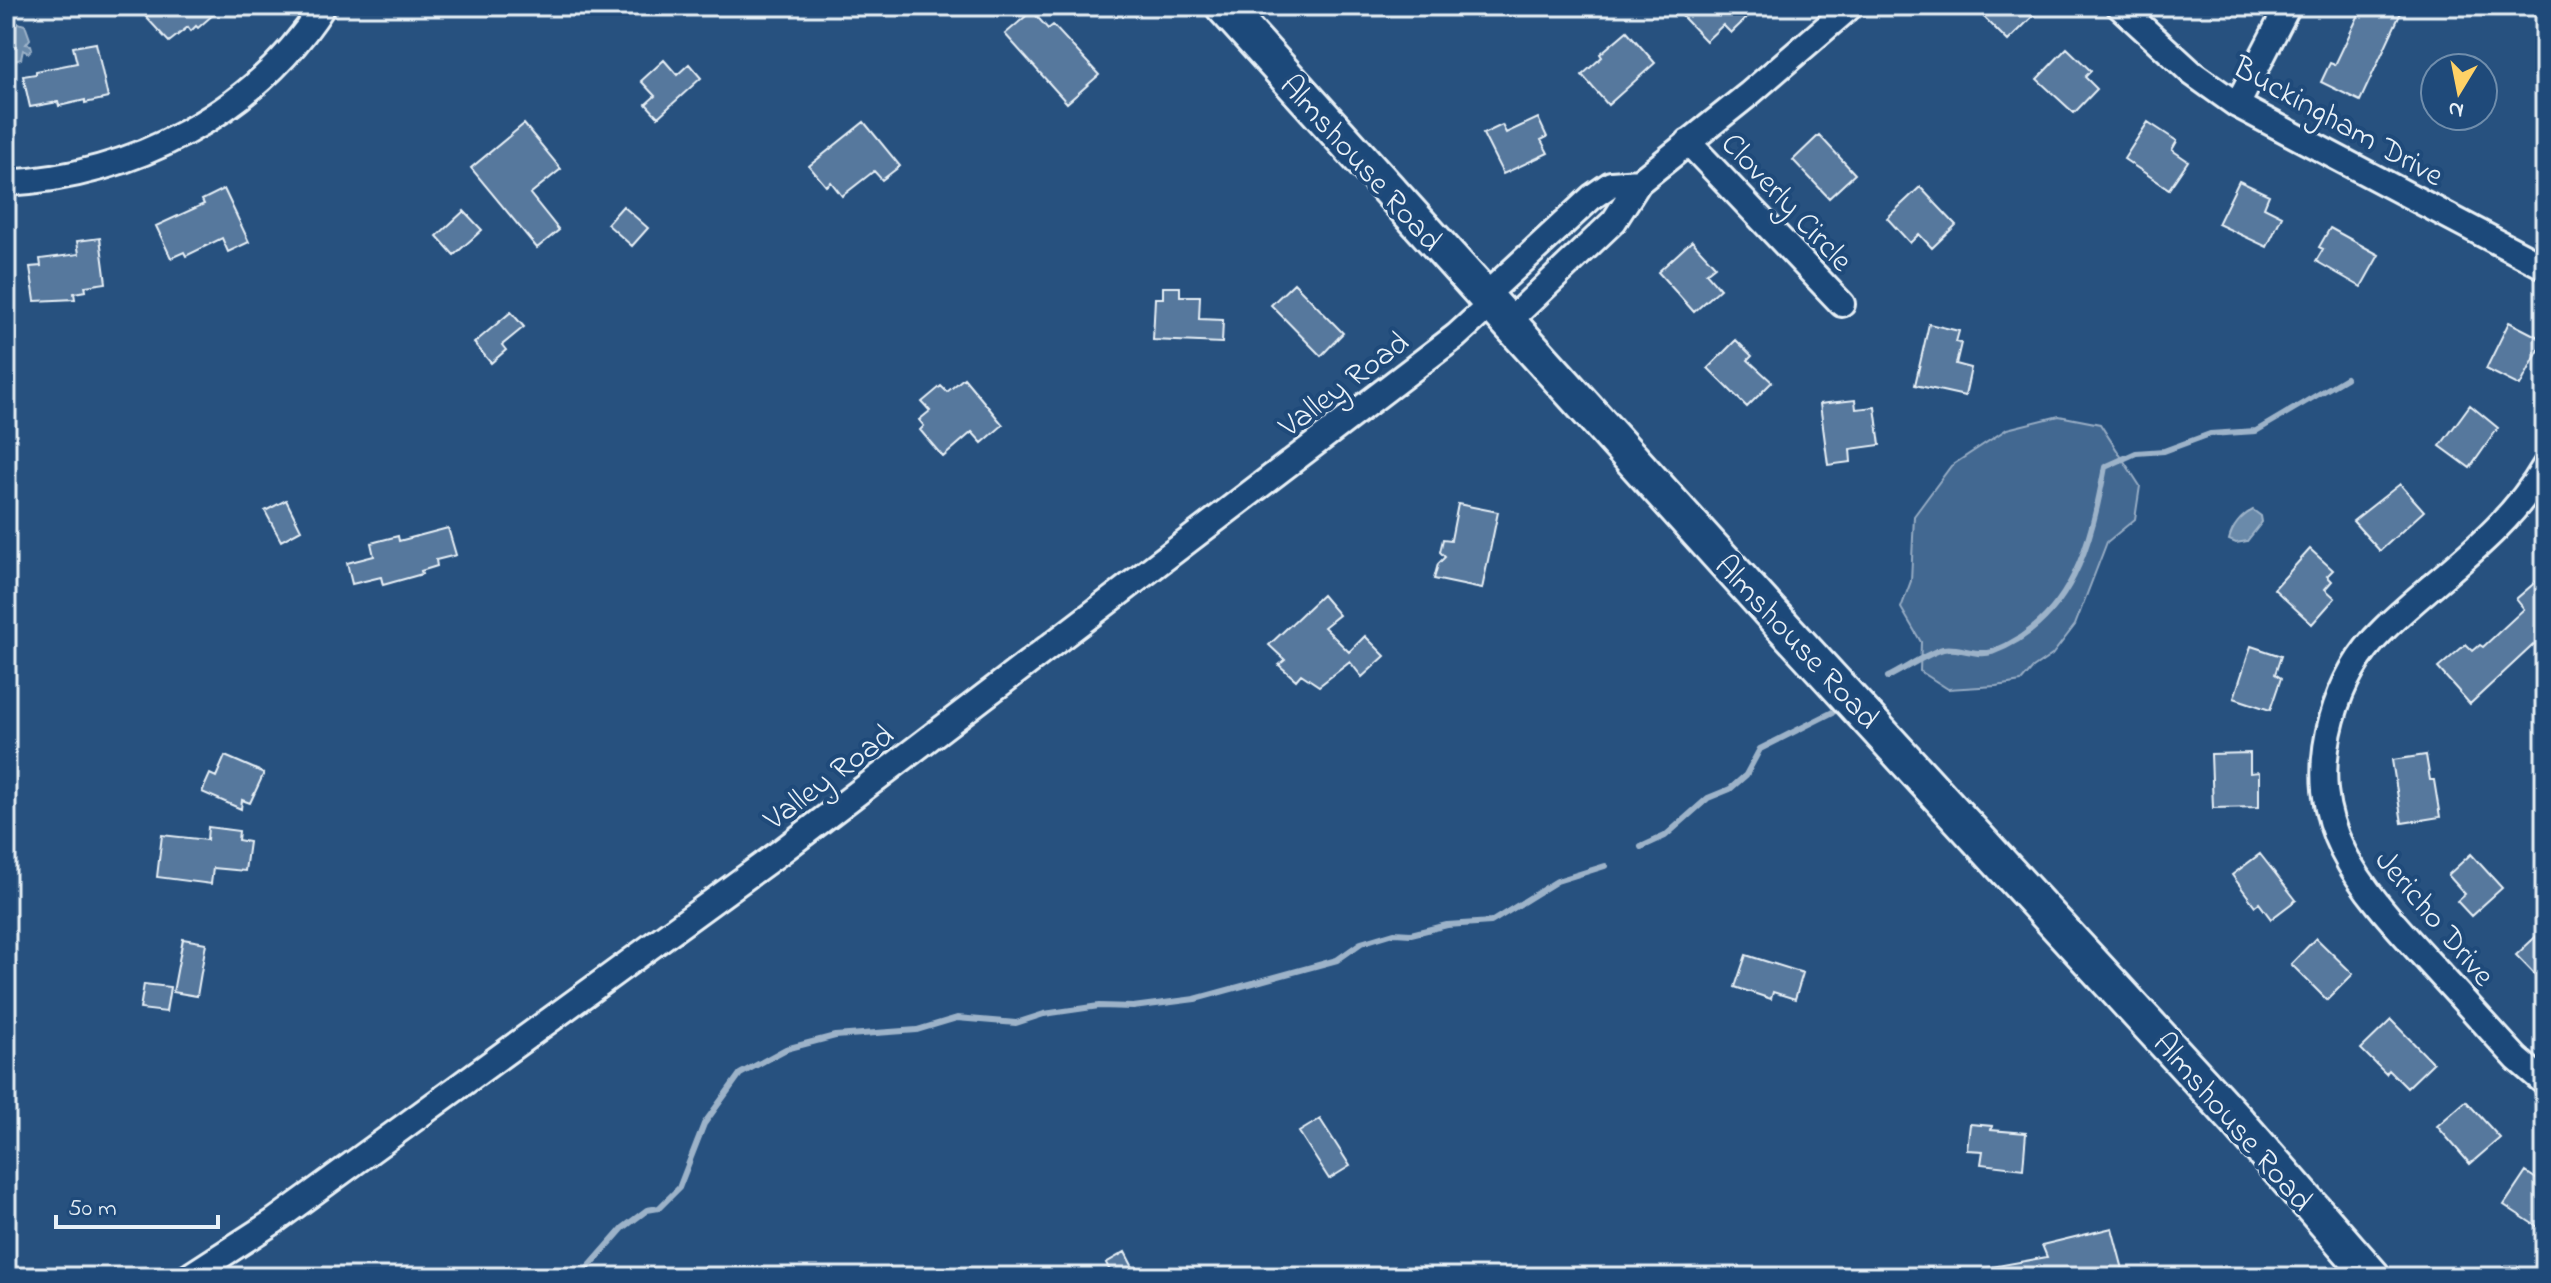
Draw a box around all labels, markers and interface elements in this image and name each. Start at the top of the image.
street label: Buckingham Drive [2222,45,2452,201]
north arrow [2419,52,2499,132]
street label: Almshouse Road [1267,65,1452,263]
text: N [2446,92,2466,126]
street label: Cloverly Circle [1708,123,1863,284]
street label: Valley Road [1269,321,1420,451]
street label: Almshouse Road [1702,545,1889,742]
street label: Valley Road [754,714,905,844]
street label: Jericho Drive [2362,840,2505,999]
street label: Almshouse Road [2140,1023,2323,1223]
scale bar [56,1179,218,1229]
text: 50 m [68,1192,117,1227]

